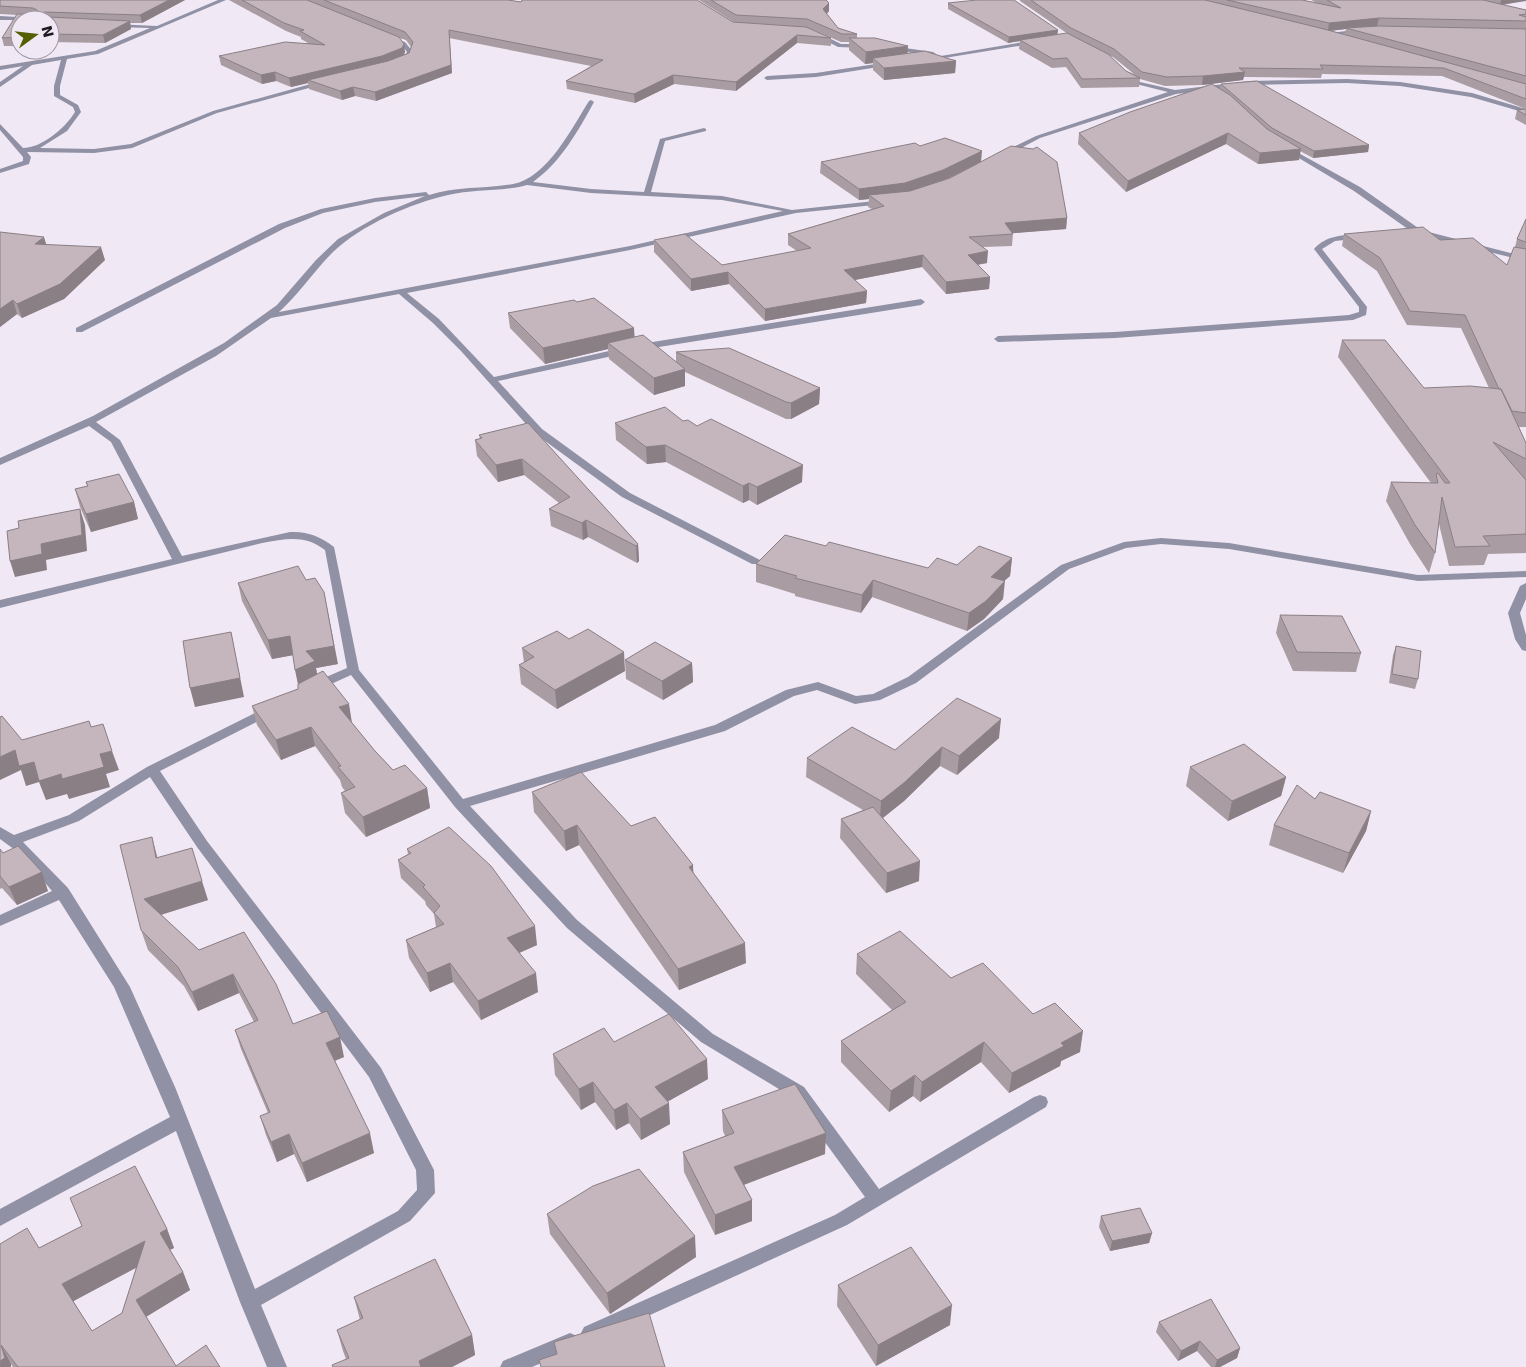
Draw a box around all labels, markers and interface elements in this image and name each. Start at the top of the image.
north arrow [10,10,60,60]
text: N [38,24,57,39]

